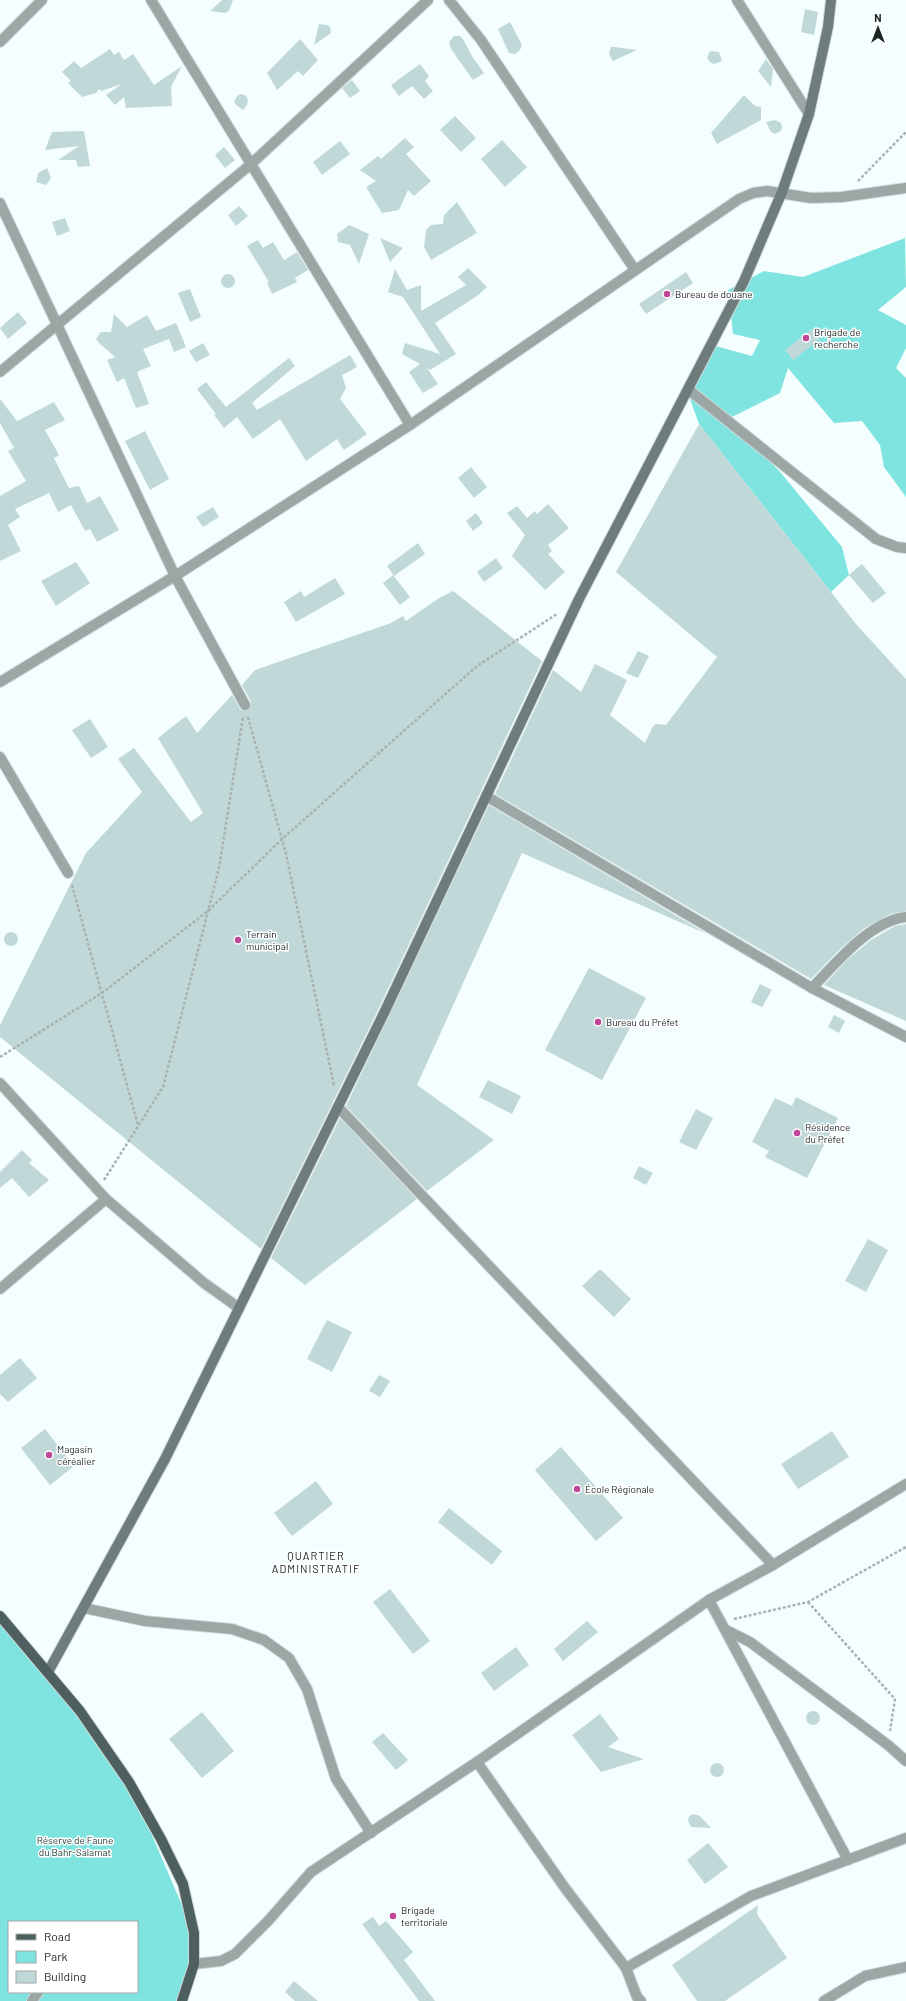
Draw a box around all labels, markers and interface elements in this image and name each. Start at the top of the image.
north arrow [858,8,898,48]
text: N [874,11,882,24]
place label: Bureau de douane [675,288,753,300]
marker: Bureau de douane [662,289,672,299]
place label: Brigade de recherche [814,326,861,350]
marker: Brigade de recherche [801,333,811,343]
place label: Terrain municipal [246,928,288,952]
marker: Terrain municipal [233,935,243,945]
place label: Bureau du Préfet [606,1016,679,1028]
marker: Bureau du Préfet [593,1017,603,1027]
place label: Résidence du Préfet [805,1121,850,1145]
marker: Résidence du Préfet [792,1128,802,1138]
place label: Magasin céréalier [57,1443,96,1467]
marker: Magasin céréalier [44,1450,54,1460]
place label: École Régionale [585,1483,654,1495]
marker: École Régionale [572,1484,582,1494]
district label: QUARTIER ADMINISTRATIF [272,1549,360,1575]
park label: Réserve de Faune du Bahr-Salamat [37,1834,113,1858]
place label: Brigade territoriale [401,1904,448,1928]
marker: Brigade territoriale [388,1911,398,1921]
legend [8,1921,138,1993]
text: Road [44,1929,71,1943]
text: Park [44,1949,68,1963]
text: Building [44,1969,86,1983]

